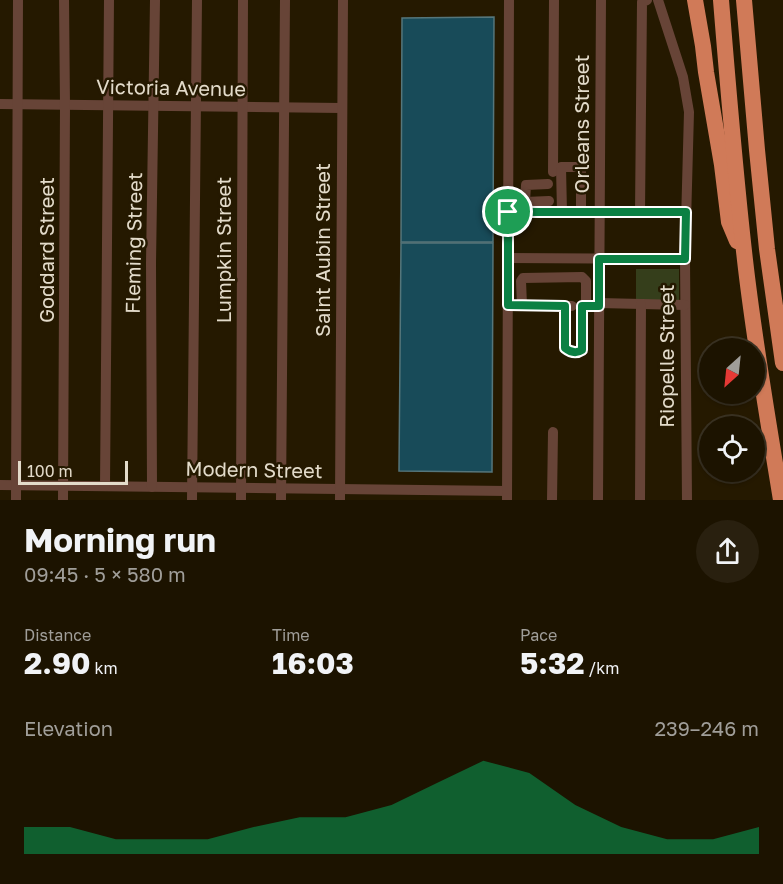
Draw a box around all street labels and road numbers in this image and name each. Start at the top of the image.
street label: Orleans Street [569,55,593,193]
street label: Victoria Avenue [96,74,246,100]
street label: Saint Aubin Street [310,163,334,337]
street label: Fleming Street [120,172,146,314]
street label: Goddard Street [34,177,58,323]
street label: Lumpkin Street [211,177,235,323]
street label: Riopelle Street [654,284,678,428]
street label: Modern Street [185,456,323,482]

